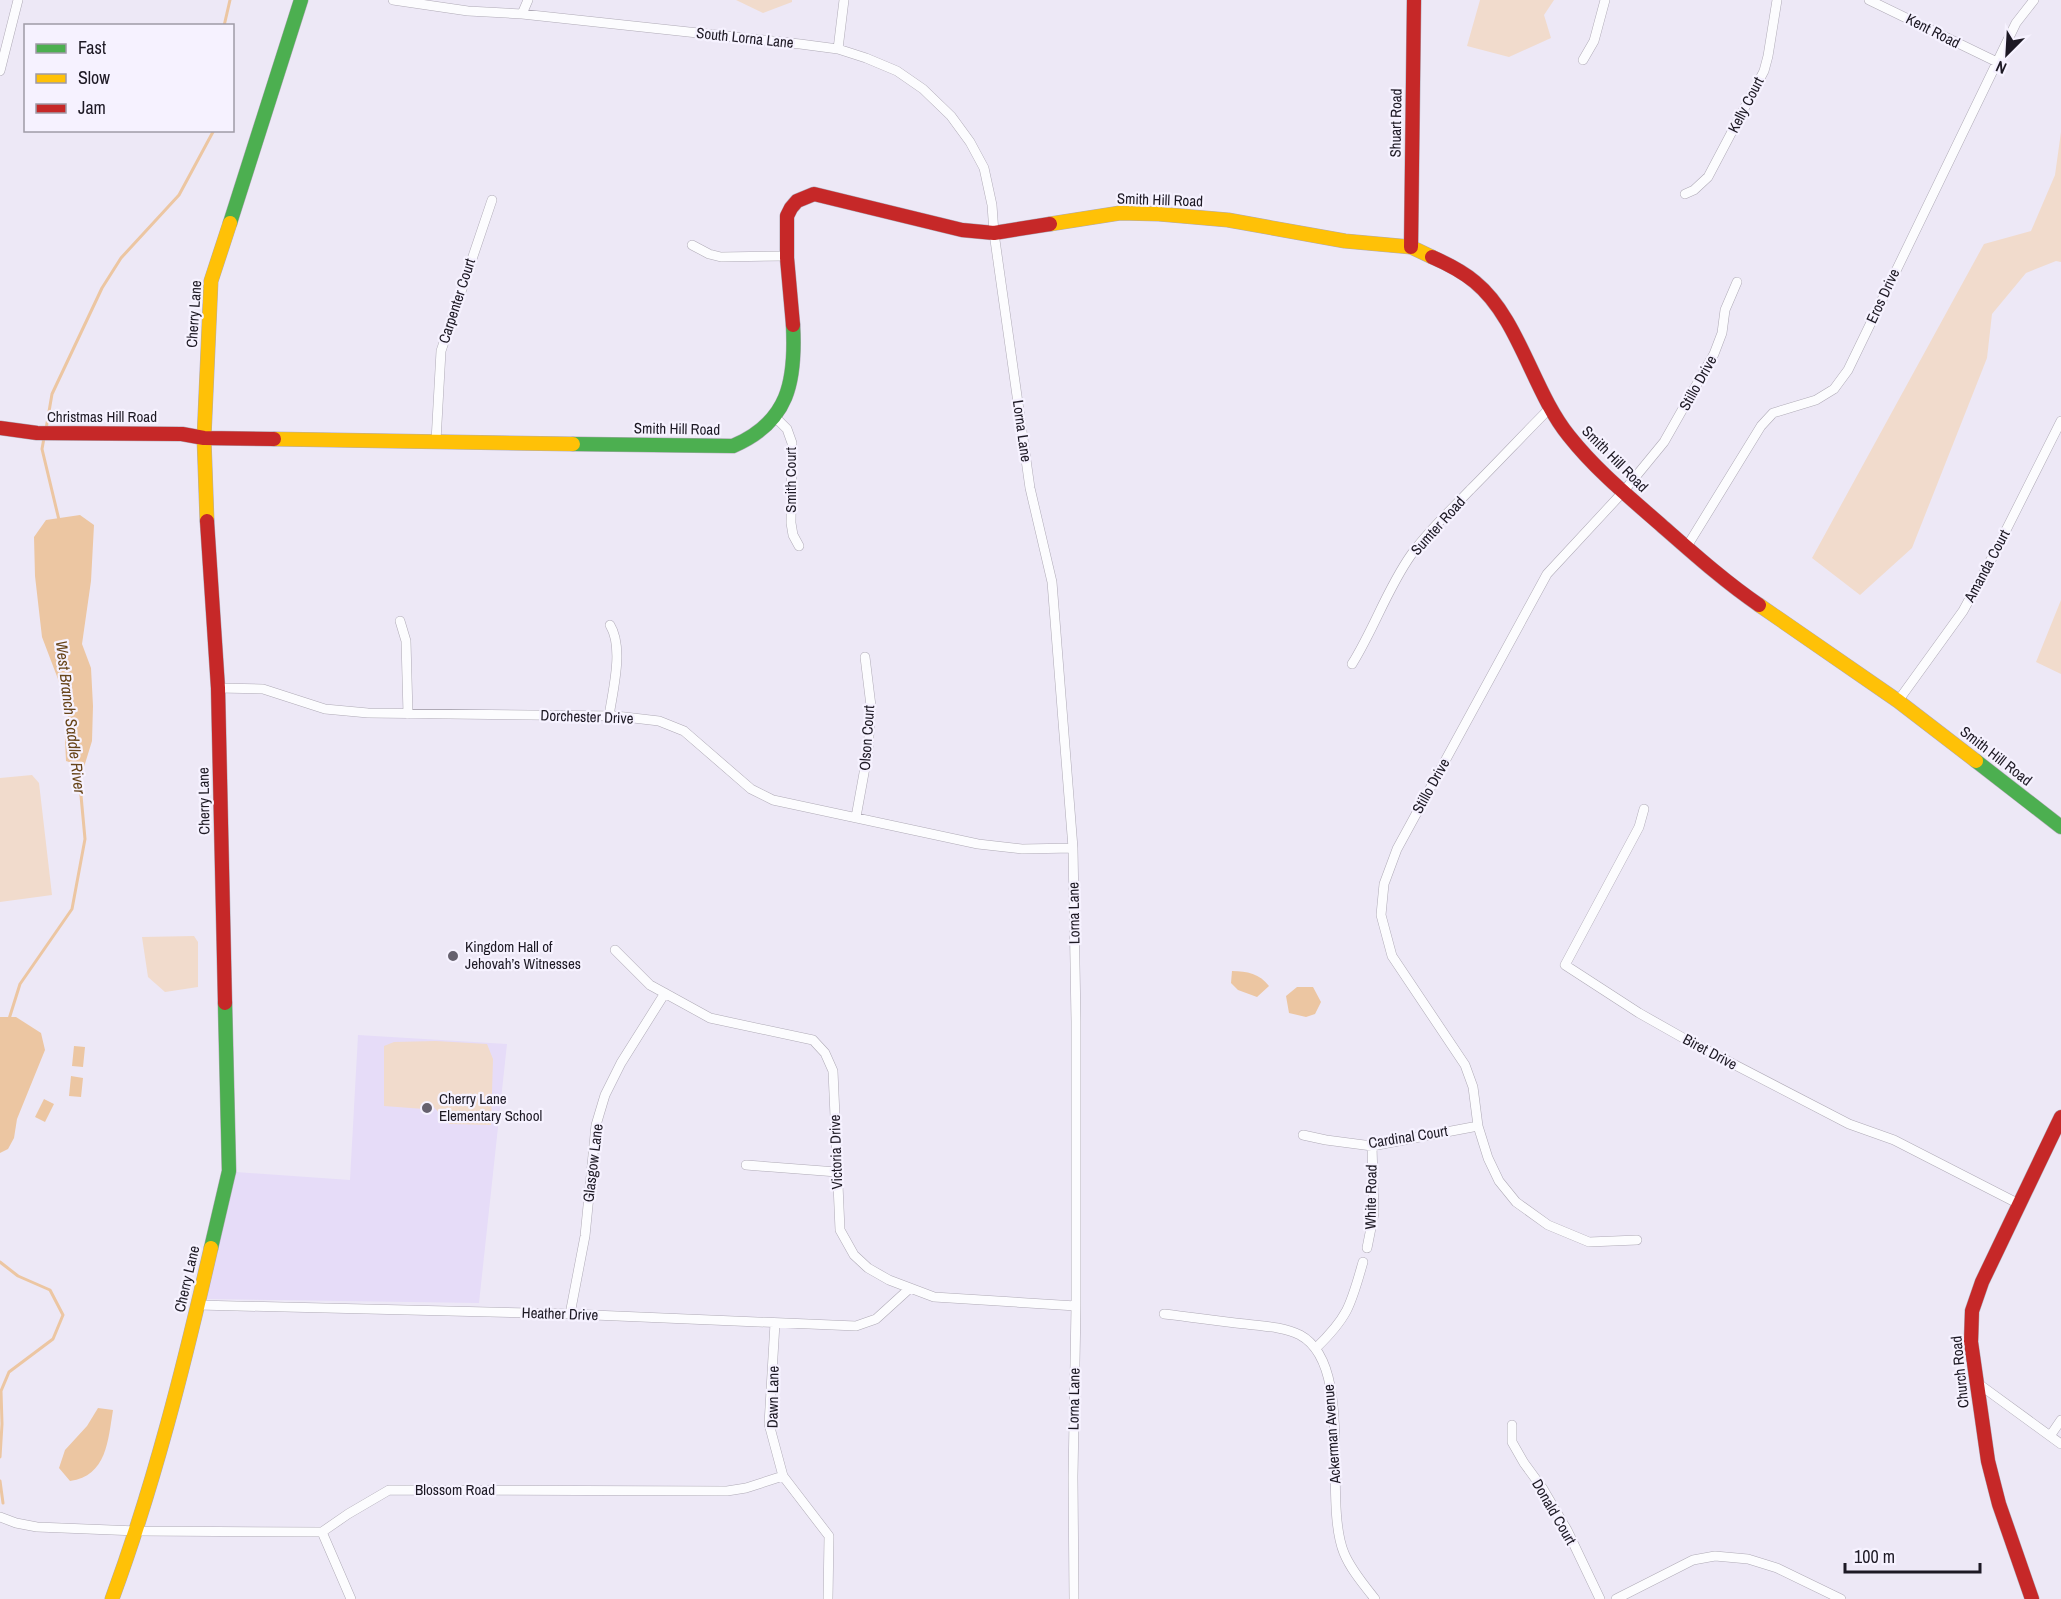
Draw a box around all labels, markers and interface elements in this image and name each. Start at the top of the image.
street label: Kent Road [1903,8,1964,53]
street label: South Lorna Lane [695,22,795,53]
legend [24,24,234,132]
north arrow [1977,24,2037,84]
text: Fast [78,35,106,60]
text: N [1992,56,2010,80]
text: Slow [78,65,110,90]
street label: Kelly Court [1723,73,1769,136]
street label: Shuart Road [1384,88,1407,158]
text: Jam [78,95,106,120]
street label: Smith Hill Road [1117,188,1203,211]
street label: Carpenter Court [433,255,480,346]
street label: Eros Drive [1861,265,1904,327]
street label: Cherry Lane [181,279,206,348]
street label: Stillo Drive [1674,351,1721,414]
street label: Lorna Lane [1008,399,1037,463]
street label: Christmas Hill Road [47,406,157,427]
street label: Smith Hill Road [634,417,720,440]
street label: Smith Hill Road [1577,421,1653,497]
street label: Smith Court [780,447,801,513]
street label: Sumter Road [1406,492,1470,560]
street label: Amanda Court [1958,525,2015,607]
water label: West Branch Saddle River [51,639,91,796]
street label: Dorchester Drive [540,704,634,729]
street label: Olson Court [854,704,879,771]
street label: Smith Hill Road [1956,721,2037,790]
street label: Stillo Drive [1407,754,1454,817]
street label: Cherry Lane [192,767,215,835]
street label: Lorna Lane [1062,882,1085,944]
place label: Kingdom Hall of Jehovah’s Witnesses [465,936,581,974]
marker: Kingdom Hall of Jehovah’s Witnesses [446,949,460,963]
street label: Biret Drive [1679,1028,1741,1075]
place label: Cherry Lane Elementary School [439,1088,542,1126]
marker: Cherry Lane Elementary School [420,1101,434,1115]
street label: Victoria Drive [824,1114,847,1190]
street label: Cardinal Court [1367,1120,1450,1153]
street label: Glasgow Lane [577,1122,608,1203]
street label: White Road [1359,1164,1382,1230]
street label: Cherry Lane [169,1243,204,1314]
street label: Heather Drive [521,1302,599,1325]
street label: Church Road [1945,1335,1974,1409]
street label: Dawn Lane [761,1366,784,1428]
street label: Lorna Lane [1062,1368,1085,1430]
street label: Ackerman Avenue [1318,1383,1346,1485]
street label: Donald Court [1527,1475,1582,1549]
street label: Blossom Road [415,1479,495,1500]
scale bar [1845,1536,1980,1574]
text: 100 m [1854,1544,1895,1569]

